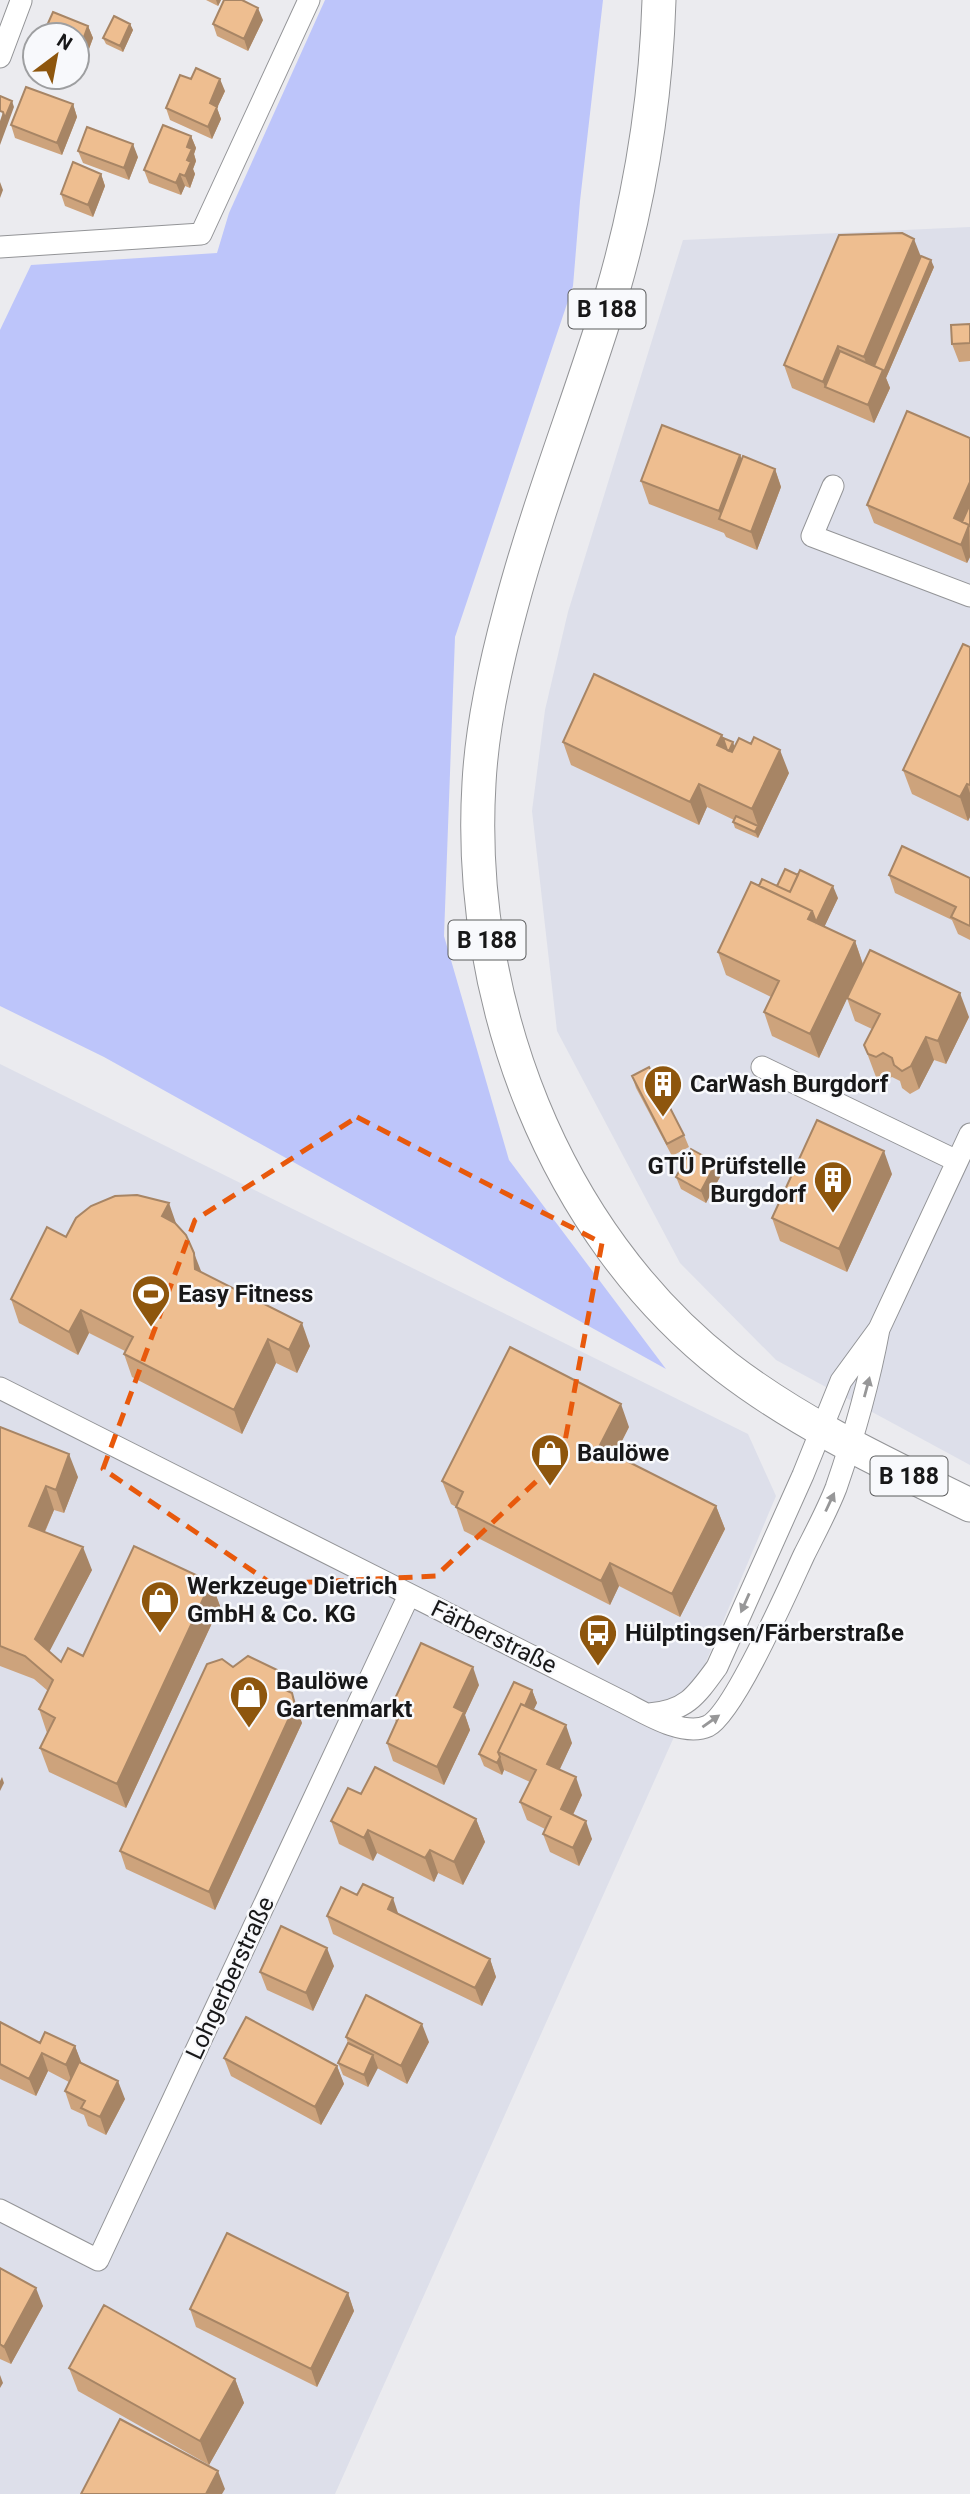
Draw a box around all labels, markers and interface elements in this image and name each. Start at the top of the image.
north arrow [21,21,91,91]
text: N [53,29,77,55]
road number: B 188 [568,290,646,328]
road number: B 188 [448,920,526,959]
building icon: CarWash Burgdorf [642,1063,684,1118]
place label: CarWash Burgdorf [690,1070,889,1098]
place label: GTÜ Prüfstelle Burgdorf [648,1152,806,1208]
building icon: GTÜ Prüfstelle Burgdorf [812,1159,854,1214]
sports icon: Easy Fitness [130,1273,172,1328]
place label: Easy Fitness [178,1280,313,1308]
one-way arrow [862,1376,873,1398]
shop icon: Baulöwe [529,1432,571,1487]
place label: Baulöwe [577,1439,669,1467]
road number: B 188 [870,1456,948,1496]
one-way arrow [824,1492,835,1512]
place label: Werkzeuge Dietrich GmbH & Co. KG [187,1572,397,1628]
shop icon: Werkzeuge Dietrich GmbH & Co. KG [139,1579,181,1634]
one-way arrow [739,1592,750,1613]
street label: Färberstraße [427,1595,561,1679]
bus stop icon: Hülptingsen/Färberstraße [577,1612,619,1667]
place label: Hülptingsen/Färberstraße [625,1619,904,1647]
place label: Baulöwe Gartenmarkt [276,1667,412,1723]
shop icon: Baulöwe Gartenmarkt [228,1674,270,1729]
one-way arrow [702,1714,720,1728]
street label: Lohgerberstraße [180,1892,280,2064]

